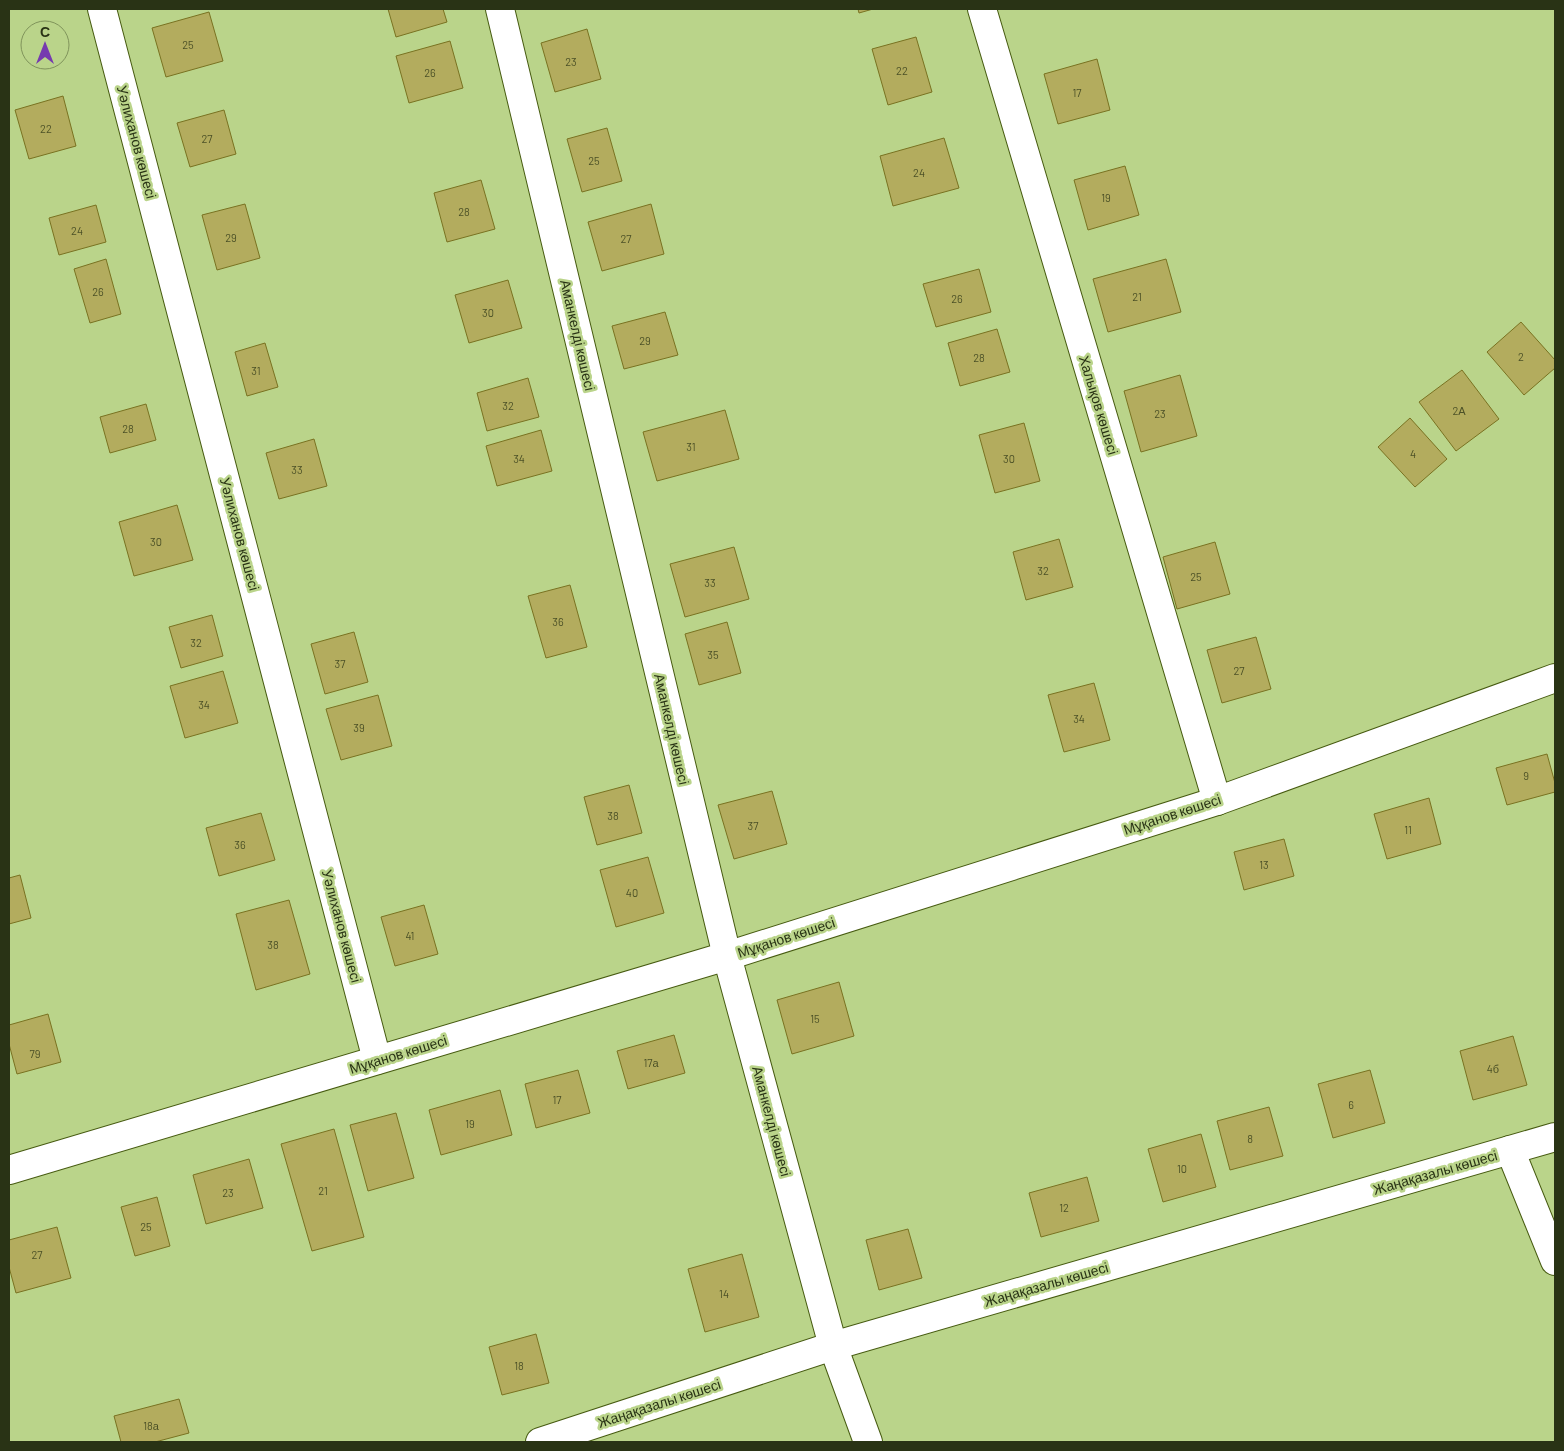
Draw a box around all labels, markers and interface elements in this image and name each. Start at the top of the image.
north arrow [20,20,70,70]
text: С [40,23,50,40]
house number: 25 [182,38,194,51]
house number: 23 [565,55,577,68]
house number: 22 [896,64,908,77]
house number: 26 [424,66,436,79]
street label: Уәлиханов көшесі [114,84,160,200]
house number: 17 [1072,86,1082,99]
house number: 22 [40,122,52,135]
house number: 27 [201,132,213,145]
house number: 25 [588,154,600,167]
house number: 24 [913,166,925,179]
house number: 19 [1101,191,1111,204]
house number: 28 [458,205,470,218]
house number: 24 [71,224,83,237]
house number: 29 [225,231,237,244]
house number: 27 [620,232,632,245]
street label: Аманкелді көшесі [557,278,599,392]
house number: 26 [92,285,104,298]
house number: 21 [1132,290,1142,303]
house number: 26 [951,292,963,305]
house number: 30 [482,306,494,319]
house number: 29 [639,334,651,347]
house number: 2 [1518,350,1524,363]
house number: 28 [973,351,985,364]
street label: Халықов көшесі [1076,353,1122,457]
house number: 31 [251,364,261,377]
house number: 32 [502,399,514,412]
house number: 2А [1452,404,1466,417]
house number: 23 [1154,407,1166,420]
house number: 28 [122,422,134,435]
house number: 31 [686,440,696,453]
house number: 4 [1410,447,1416,460]
house number: 34 [513,452,525,465]
house number: 30 [1003,452,1015,465]
house number: 33 [291,463,303,476]
street label: Уәлиханов көшесі [217,476,263,592]
house number: 30 [150,535,162,548]
house number: 32 [1037,564,1049,577]
house number: 25 [1190,570,1202,583]
house number: 33 [704,576,716,589]
house number: 36 [552,615,564,628]
house number: 32 [190,636,202,649]
house number: 35 [707,648,719,661]
house number: 37 [335,657,345,670]
house number: 27 [1233,664,1245,677]
street label: Аманкелді көшесі [651,672,693,786]
house number: 34 [198,698,210,711]
house number: 34 [1073,712,1085,725]
house number: 39 [353,721,365,734]
house number: 9 [1523,769,1529,782]
street label: Мұқанов көшесі [1121,790,1223,838]
house number: 38 [607,809,619,822]
house number: 37 [748,819,758,832]
house number: 11 [1404,823,1412,836]
house number: 36 [234,838,246,851]
house number: 13 [1259,858,1269,871]
street label: Уәлиханов көшесі [319,868,365,984]
house number: 40 [626,886,638,899]
street label: Мұқанов көшесі [735,913,837,961]
house number: 41 [406,929,414,942]
house number: 38 [267,938,279,951]
house number: 15 [810,1012,820,1025]
street label: Мұқанов көшесі [347,1031,449,1077]
house number: 79 [30,1047,41,1060]
house number: 17а [643,1056,659,1069]
house number: 4б [1487,1062,1499,1075]
street label: Аманкелді көшесі [749,1064,795,1178]
house number: 17 [552,1093,562,1106]
house number: 6 [1348,1098,1354,1111]
house number: 19 [465,1117,475,1130]
house number: 8 [1247,1132,1253,1145]
street label: Жаңақазалы көшесі [1371,1146,1499,1198]
house number: 10 [1177,1162,1187,1175]
house number: 21 [318,1184,328,1197]
house number: 23 [222,1186,234,1199]
house number: 12 [1059,1201,1069,1214]
house number: 25 [140,1220,152,1233]
house number: 27 [31,1248,43,1261]
street label: Жаңақазалы көшесі [982,1258,1110,1310]
house number: 14 [719,1287,729,1300]
house number: 18 [514,1359,524,1372]
street label: Жаңақазалы көшесі [595,1375,723,1431]
house number: 18а [143,1419,160,1432]

